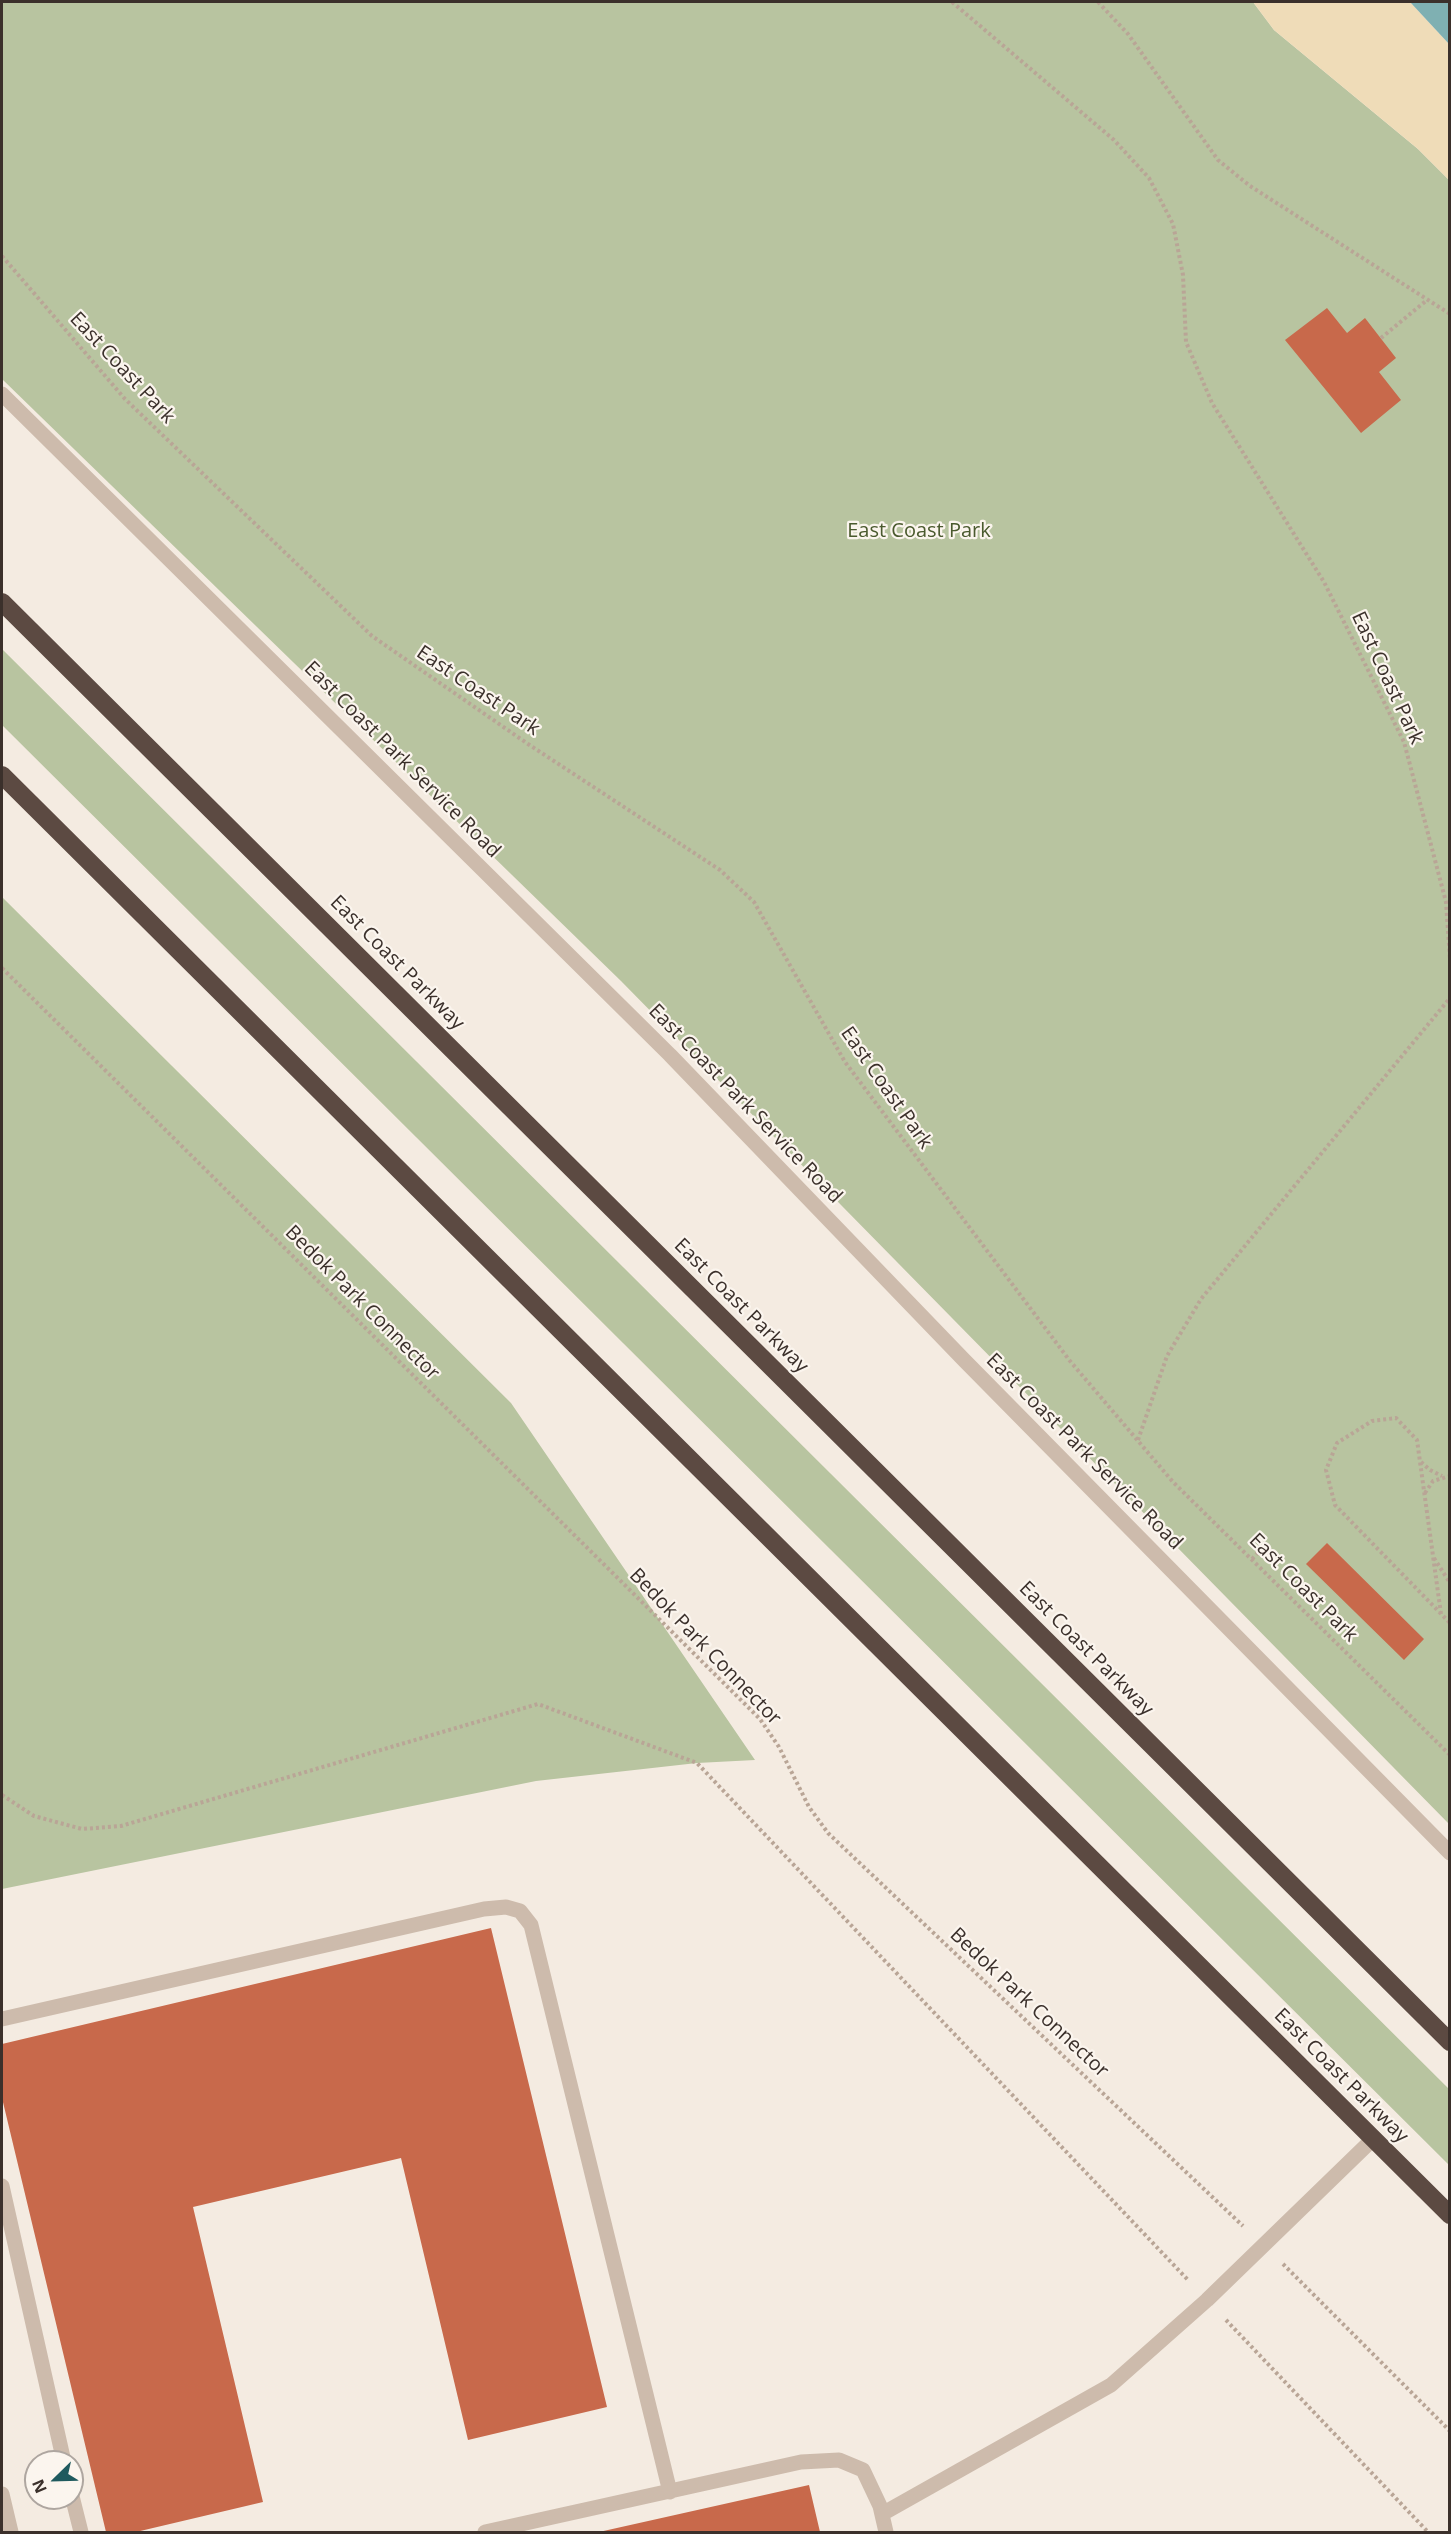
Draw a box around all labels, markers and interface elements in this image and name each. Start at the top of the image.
street label: East Coast Park [64,307,180,429]
park label: East Coast Park [847,519,991,543]
street label: East Coast Park [1346,608,1428,748]
street label: East Coast Park [412,641,544,741]
street label: East Coast Park Service Road [299,657,505,863]
street label: East Coast Parkway [325,891,469,1035]
street label: East Coast Park Service Road [643,999,847,1209]
street label: East Coast Park [835,1022,937,1154]
street label: Bedok Park Connector [280,1221,444,1385]
street label: East Coast Parkway [669,1234,813,1378]
street label: East Coast Park Service Road [981,1349,1187,1555]
street label: East Coast Park [1244,1529,1362,1647]
street label: Bedok Park Connector [624,1564,786,1730]
street label: East Coast Parkway [1014,1577,1158,1721]
street label: Bedok Park Connector [945,1923,1113,2083]
street label: East Coast Parkway [1269,2004,1413,2148]
north arrow [24,2450,84,2510]
text: N [27,2476,52,2497]

